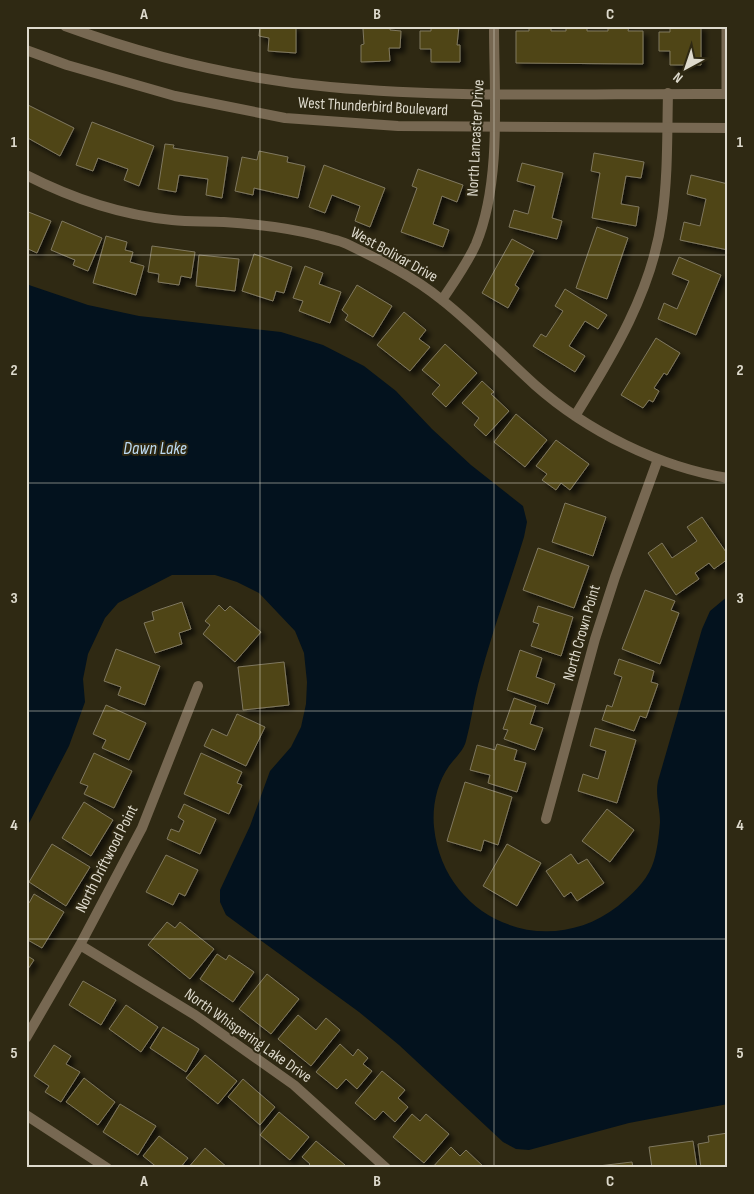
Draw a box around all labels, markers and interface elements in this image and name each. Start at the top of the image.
text: A [139,5,148,24]
text: B [373,5,381,24]
text: C [606,5,614,24]
north arrow [662,42,712,92]
text: N [670,69,686,86]
street label: North Lancaster Drive [463,79,489,197]
street label: West Thunderbird Boulevard [297,94,449,120]
text: 1 [11,133,18,152]
text: 1 [737,133,744,152]
street label: West Bolivar Drive [347,223,441,287]
text: 2 [10,361,18,380]
text: 2 [736,361,744,380]
water label: Dawn Lake [123,438,187,459]
street label: North Crown Point [559,583,605,683]
text: 3 [10,589,18,608]
text: 3 [736,589,744,608]
street label: North Driftwood Point [72,802,142,916]
text: 4 [10,816,18,835]
text: 4 [736,816,744,835]
street label: North Whispering Lake Drive [181,985,315,1087]
text: 5 [10,1044,18,1063]
text: 5 [736,1044,744,1063]
text: A [139,1172,148,1191]
text: B [373,1172,381,1191]
text: C [606,1172,614,1191]

